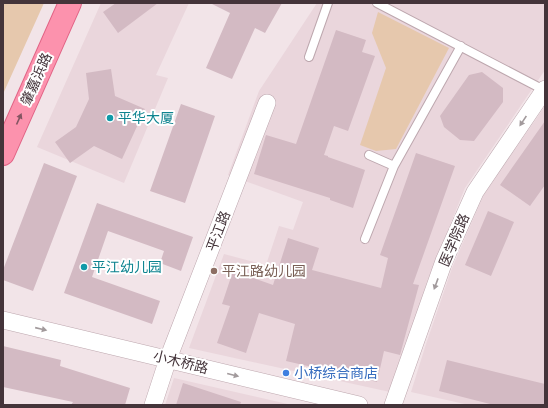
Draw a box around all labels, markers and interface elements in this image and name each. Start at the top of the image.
street label: 肇嘉浜路 [17,50,55,108]
place label: 平华大厦 [118,110,174,126]
one-way arrow [16,112,22,124]
marker: 平华大厦 [105,113,115,123]
one-way arrow [519,116,527,126]
street label: 平江路 [203,209,233,253]
street label: 医学院路 [436,211,472,269]
place label: 平江幼儿园 [92,259,162,275]
marker: 平江幼儿园 [79,262,89,272]
place label: 平江路幼儿园 [222,263,306,279]
marker: 平江路幼儿园 [209,266,219,276]
one-way arrow [433,279,439,291]
one-way arrow [35,326,47,332]
street label: 小木桥路 [152,347,210,377]
place label: 小桥综合商店 [294,365,378,381]
marker: 小桥综合商店 [281,368,291,378]
one-way arrow [227,372,239,378]

